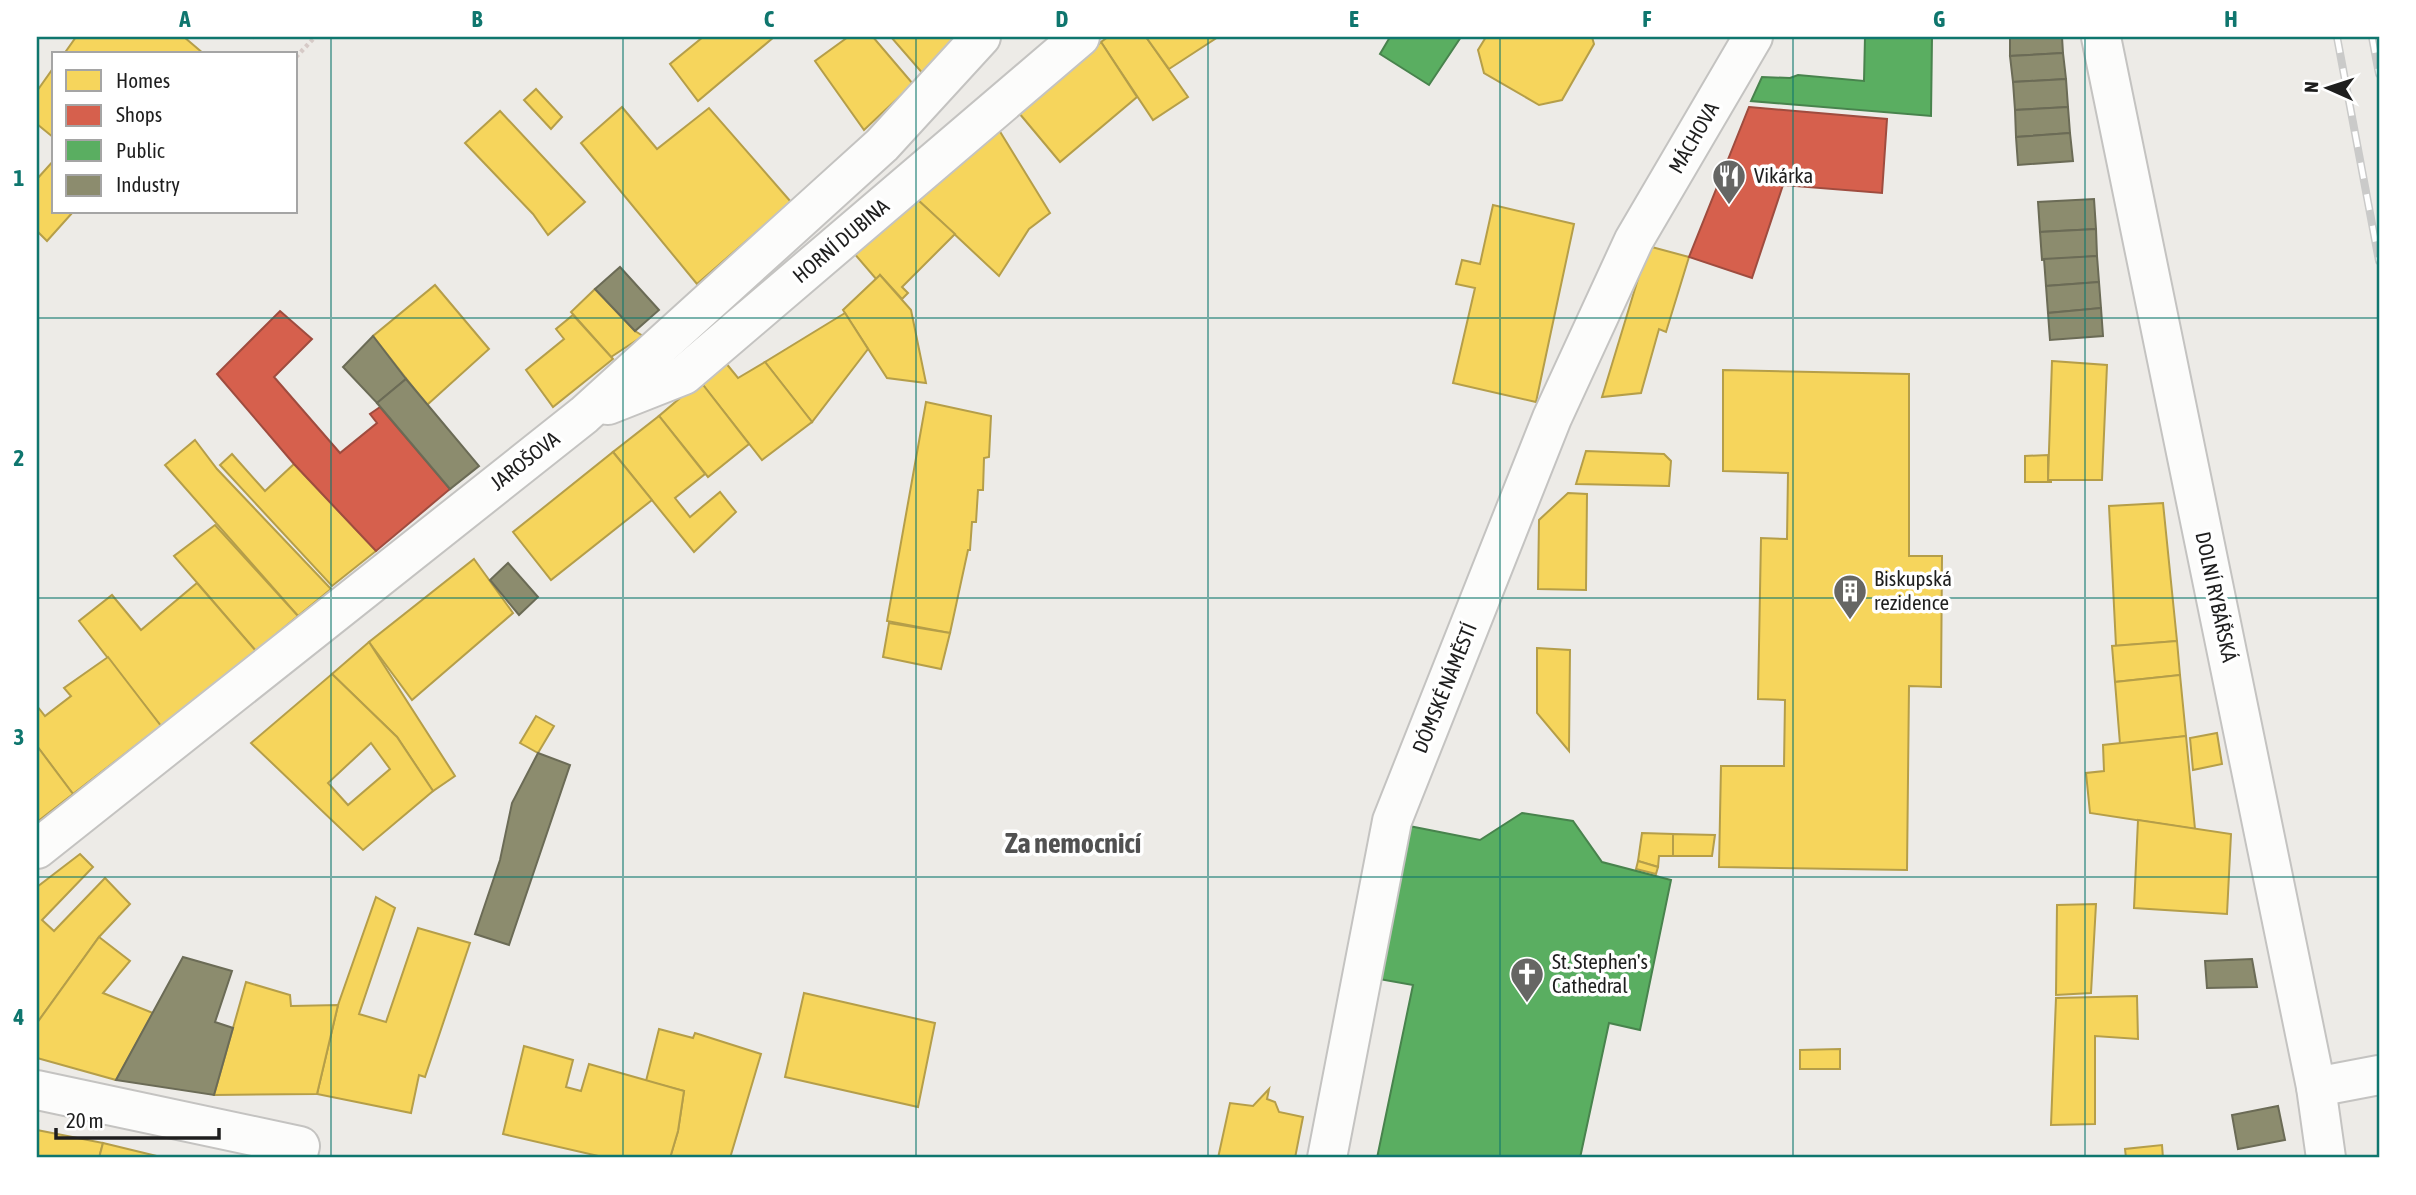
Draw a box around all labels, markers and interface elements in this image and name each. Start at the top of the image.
text: A [178,6,191,32]
text: B [472,6,483,32]
text: C [764,6,775,32]
text: D [1056,6,1069,32]
text: E [1349,6,1359,32]
text: F [1642,6,1652,32]
text: G [1933,6,1945,32]
text: H [2224,6,2238,32]
legend [52,52,298,214]
north arrow [2294,52,2364,122]
text: Homes [116,68,170,92]
text: N [2300,81,2322,93]
street label: MÁCHOVA [1663,97,1723,177]
text: Shops [116,102,162,126]
text: Public [116,138,165,162]
restaurant icon: Vikárka [1710,157,1748,206]
place label: Vikárka [1754,163,1813,187]
text: 1 [14,165,25,191]
text: Industry [116,172,180,196]
street label: HORNÍ DUBINA [788,193,894,287]
street label: JAROŠOVA [485,426,564,494]
text: 2 [14,445,24,471]
street label: DOLNÍ RYBÁŘSKÁ [2191,529,2243,665]
place label: Biskupská rezidence [1874,566,1952,614]
building icon: Biskupská rezidence [1831,572,1869,621]
street label: DÓMSKÉ NÁMĚSTÍ [1407,619,1481,756]
text: 3 [14,724,24,750]
district label: Za nemocnicí [1005,827,1142,859]
place label: St. Stephen's Cathedral [1552,949,1648,997]
church icon: St. Stephen's Cathedral [1508,955,1546,1004]
text: 4 [13,1004,25,1030]
scale bar [56,1097,219,1141]
text: 20 m [66,1108,104,1132]

